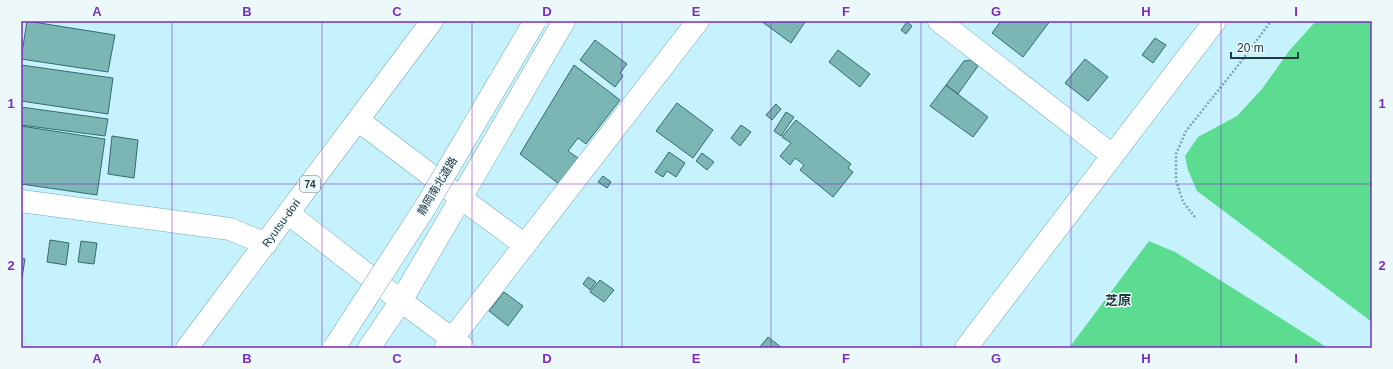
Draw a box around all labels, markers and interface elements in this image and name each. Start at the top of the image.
text: A [92,4,102,19]
text: B [242,4,252,19]
text: C [392,4,402,19]
text: D [542,4,552,19]
text: E [692,4,701,19]
text: F [842,4,850,19]
text: G [991,4,1001,19]
text: H [1141,4,1151,19]
text: I [1294,4,1298,19]
scale bar [1231,34,1298,60]
text: 20 m [1237,41,1264,55]
text: 1 [7,96,15,111]
text: 1 [1378,96,1386,111]
street label: 静岡南北道路 [415,155,459,217]
road number: 74 [300,176,320,192]
street label: Ryutsu-dori [260,197,302,249]
text: 2 [7,258,15,273]
text: 2 [1378,258,1386,273]
district label: 芝原 [1105,293,1131,308]
text: A [92,351,102,366]
text: B [242,351,252,366]
text: C [392,351,402,366]
text: D [542,351,552,366]
text: E [692,351,701,366]
text: F [842,351,850,366]
text: G [991,351,1001,366]
text: H [1141,351,1151,366]
text: I [1294,351,1298,366]

